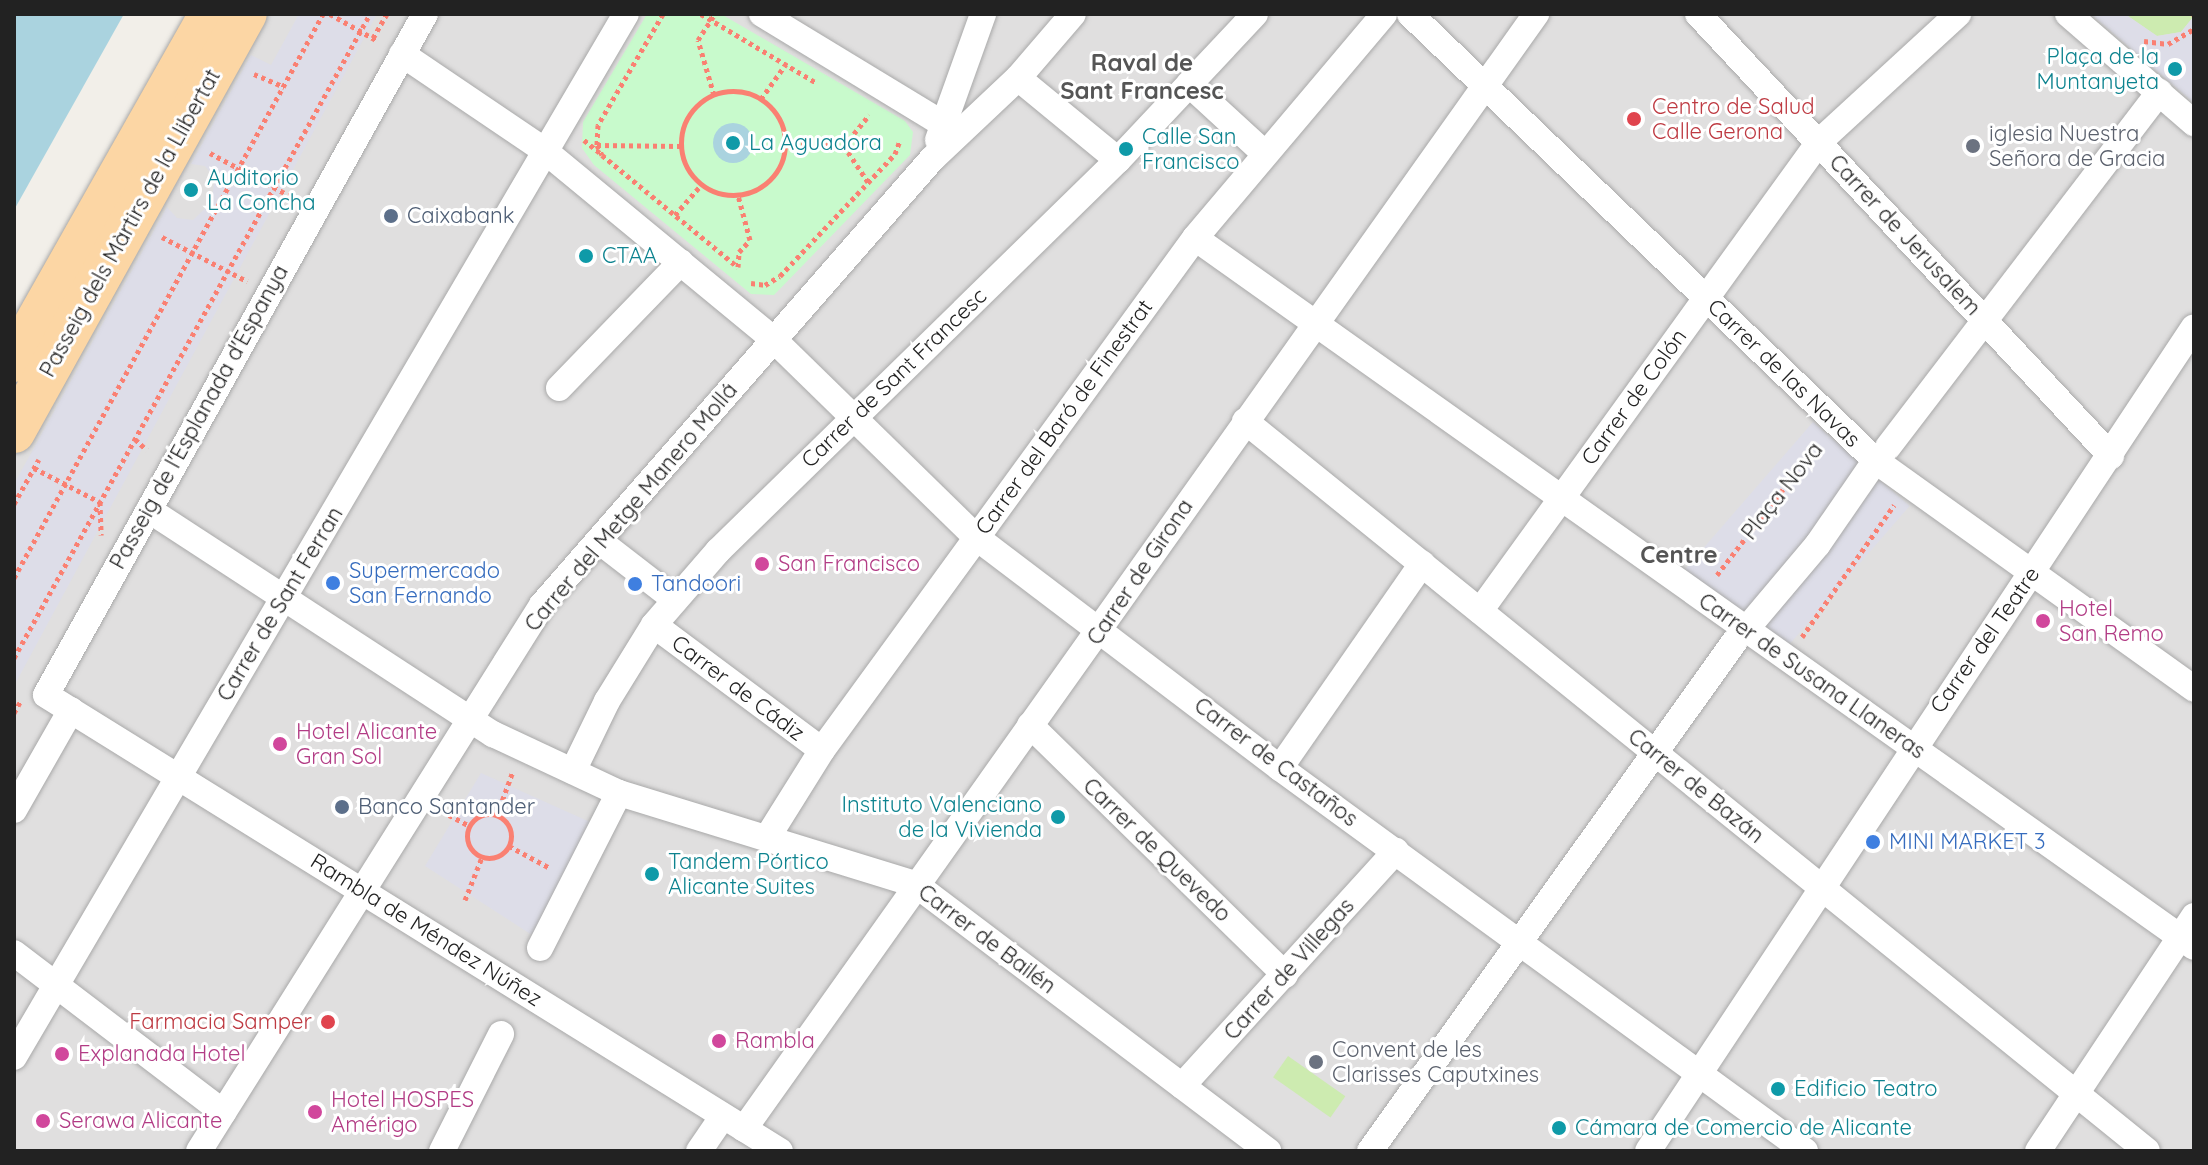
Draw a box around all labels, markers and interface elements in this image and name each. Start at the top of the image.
place label: Plaça de la Muntanyeta [2037,43,2159,94]
district label: Raval de Sant Francesc [1060,49,1224,105]
marker: Plaça de la Muntanyeta [2166,60,2184,78]
street label: Passeig dels Màrtirs de la Llibertat [34,64,226,382]
place label: Centro de Salud Calle Gerona [1652,93,1815,144]
marker: Centro de Salud Calle Gerona [1623,108,1645,130]
place label: iglesia Nuestra Señora de Gracia [1989,120,2165,172]
place label: Calle San Francisco [1142,123,1240,174]
place label: La Aguadora [749,130,882,156]
marker: La Aguadora [724,134,742,152]
marker: iglesia Nuestra Señora de Gracia [1964,137,1982,155]
marker: Calle San Francisco [1117,140,1135,158]
street label: Carrer de Jerusalem [1824,149,1986,321]
place label: Auditorio La Concha [207,164,316,216]
marker: Auditorio La Concha [182,181,200,199]
place label: Caixabank [407,203,515,229]
marker: Caixabank [382,207,400,225]
place label: CTAA [602,243,657,269]
marker: CTAA [577,247,595,265]
street label: Passeig de l'Esplanada d'Espanya [104,260,294,574]
street label: Carrer de Sant Francesc [796,283,992,473]
street label: Carrer de las Navas [1702,293,1866,453]
street label: Carrer del Baró de Finestrat [970,294,1158,540]
street label: Carrer de Colón [1576,324,1692,470]
street label: Carrer del Metge Manero Mollá [519,377,743,637]
street label: Plaça Nova [1736,437,1828,545]
street label: Carrer de Girona [1081,494,1199,650]
street label: Carrer de Sant Ferran [212,502,348,706]
district label: Centre [1640,541,1718,569]
place label: San Francisco [778,551,920,577]
marker: San Francisco [753,555,771,573]
place label: Supermercado San Fernando [349,557,500,608]
street label: Carrer del Teatre [1925,562,2045,718]
place label: Tandoori [651,571,741,597]
marker: Supermercado San Fernando [324,574,342,592]
marker: Tandoori [626,575,644,593]
street label: Carrer de Susana Llaneras [1694,588,1930,764]
place label: Hotel San Remo [2059,595,2164,646]
marker: Hotel San Remo [2034,612,2052,630]
street label: Carrer de Cádiz [667,630,809,746]
street label: Carrer de Castaños [1189,692,1363,832]
place label: Hotel Alicante Gran Sol [296,718,437,770]
street label: Carrer de Bazán [1623,723,1769,849]
marker: Hotel Alicante Gran Sol [271,735,289,753]
street label: Carrer de Quevedo [1078,773,1236,927]
place label: Instituto Valenciano de la Vivienda [842,791,1042,842]
place label: Banco Santander [358,794,535,820]
marker: Banco Santander [333,798,351,816]
marker: Instituto Valenciano de la Vivienda [1049,808,1067,826]
place label: MINI MARKET 3 [1889,829,2046,855]
marker: MINI MARKET 3 [1864,833,1882,851]
street label: Rambla de Méndez Núñez [306,848,546,1012]
place label: Tandem Pórtico Alicante Suites [668,848,829,900]
marker: Tandem Pórtico Alicante Suites [643,865,661,883]
street label: Carrer de Bailén [913,879,1061,999]
street label: Carrer de Villegas [1218,893,1360,1045]
place label: Farmacia Samper [129,1009,312,1035]
marker: Farmacia Samper [319,1013,337,1031]
place label: Rambla [735,1028,815,1054]
marker: Rambla [710,1032,728,1050]
place label: Convent de les Clarisses Caputxines [1332,1036,1539,1088]
place label: Explanada Hotel [78,1041,246,1067]
marker: Explanada Hotel [53,1045,71,1063]
marker: Convent de les Clarisses Caputxines [1307,1053,1325,1071]
place label: Edificio Teatro [1794,1076,1938,1102]
marker: Edificio Teatro [1769,1080,1787,1098]
place label: Hotel HOSPES Amérigo [331,1086,474,1138]
marker: Hotel HOSPES Amérigo [306,1103,324,1121]
place label: Serawa Alicante [59,1108,222,1134]
marker: Serawa Alicante [34,1112,52,1130]
place label: Cámara de Comercio de Alicante [1575,1115,1912,1141]
marker: Cámara de Comercio de Alicante [1550,1119,1568,1137]

